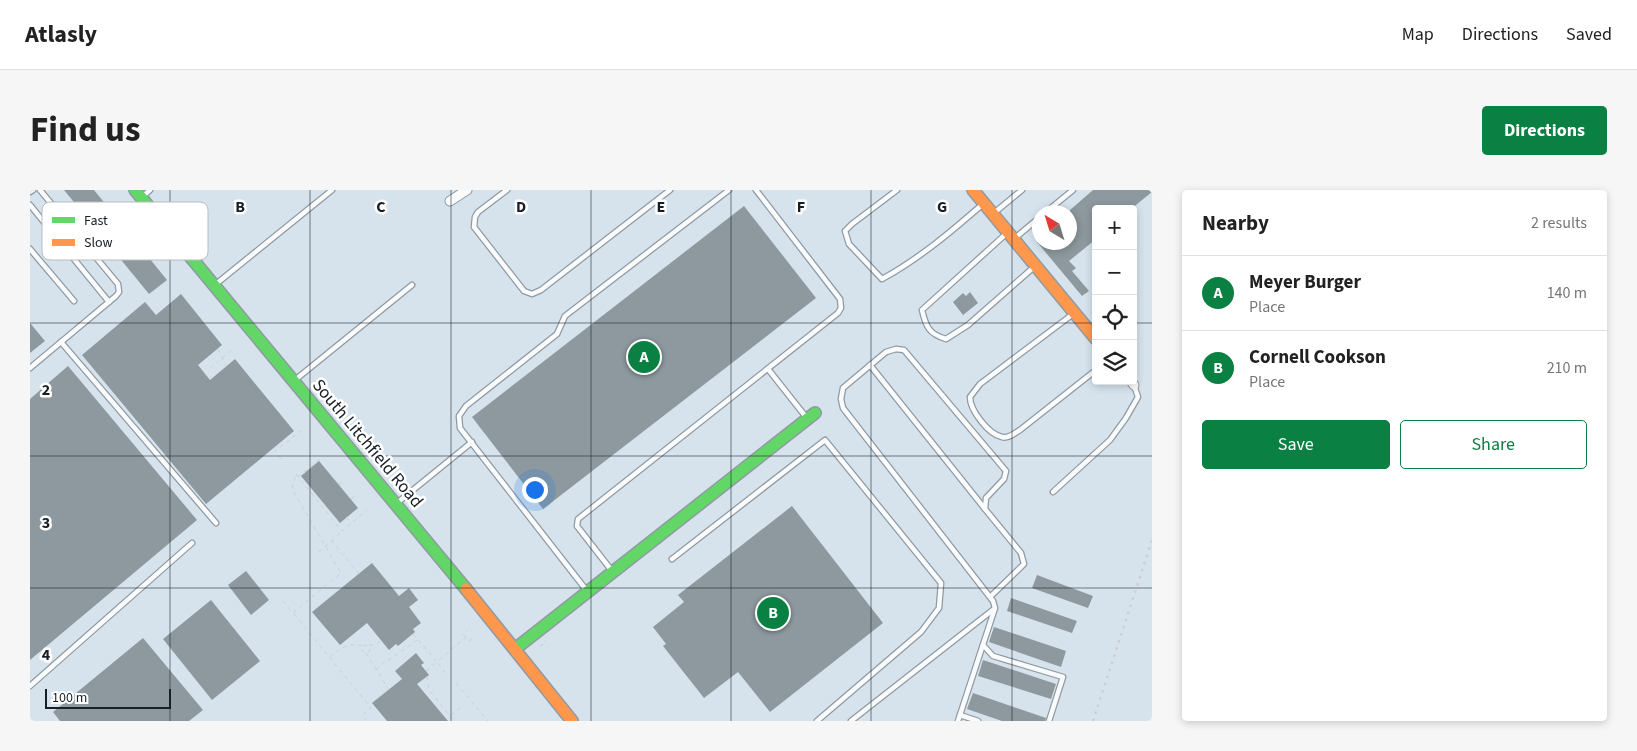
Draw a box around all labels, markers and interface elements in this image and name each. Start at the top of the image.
text: Atlasly [25,17,97,52]
text: Map [1402,22,1434,47]
text: Directions [1462,22,1538,47]
text: Saved [1566,22,1612,47]
text: Find us [30,105,140,155]
button: Directions [1482,106,1607,155]
text: B [235,196,245,218]
text: C [376,196,386,218]
text: D [516,196,526,218]
text: E [657,196,665,218]
text: F [797,196,805,218]
text: G [937,196,947,218]
legend [42,202,208,260]
north arrow [1032,205,1077,250]
map controls [1092,205,1137,385]
button: + [1092,205,1137,250]
text: Nearby [1202,208,1269,238]
text: Fast [84,211,108,231]
text: 2 results [1531,212,1587,234]
text: Slow [84,233,113,253]
button: − [1092,250,1137,295]
text: Meyer Burger [1249,269,1361,296]
text: A [1213,282,1223,304]
text: 140 m [1547,282,1587,304]
button: locate [1092,295,1137,340]
text: Place [1249,296,1285,318]
pin: A [628,338,660,376]
button: layers [1092,340,1137,385]
text: Cornell Cookson [1249,344,1386,371]
text: B [1213,357,1223,379]
text: 210 m [1547,357,1587,379]
text: Place [1249,371,1285,393]
street label: South Litchfield Road [306,374,429,513]
text: 2 [42,379,50,401]
button: Save [1202,420,1390,469]
button: Share [1400,420,1587,469]
your location [522,477,548,503]
text: 3 [42,512,50,534]
pin: B [757,594,789,632]
text: 4 [42,644,51,666]
scale bar [45,686,171,709]
text: 100 m [52,688,87,708]

